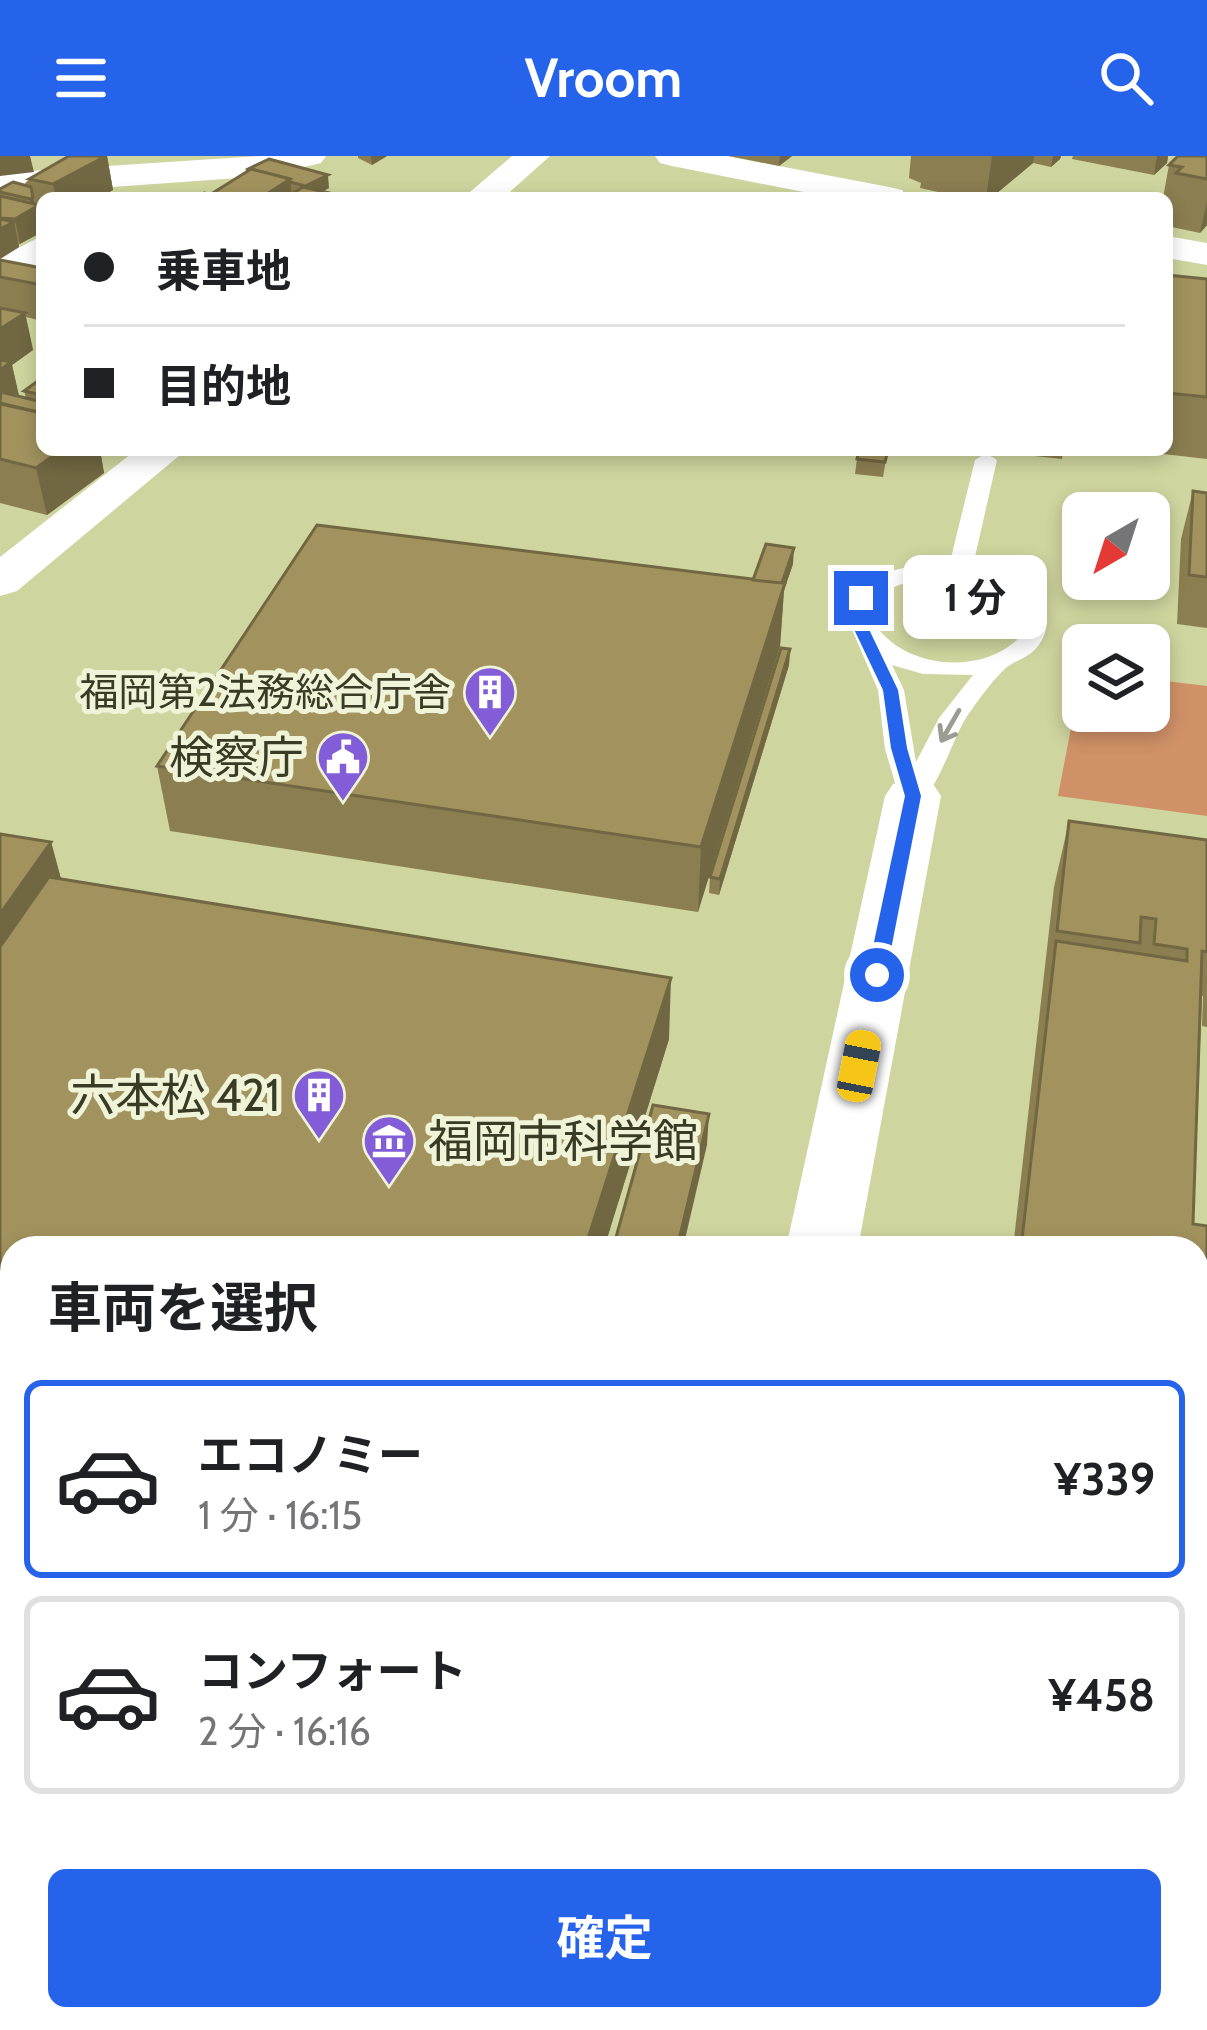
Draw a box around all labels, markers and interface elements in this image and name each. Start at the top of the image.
icon: menu [48,45,114,111]
text: Vroom [525,45,682,111]
icon: search [1093,45,1159,111]
text: 乗車地 [156,244,291,298]
text: 目的地 [156,359,291,413]
north arrow [1062,492,1170,600]
map controls [1062,492,1170,732]
callout: 1 分 [903,556,1047,640]
route end [834,571,888,625]
text: 1 分 [944,573,1006,621]
button: layers [1062,624,1170,732]
building icon: 福岡第2法務総合庁舎 [462,664,518,738]
place label: 福岡第2法務総合庁舎 [80,668,451,716]
one-way arrow [938,708,962,743]
public building icon: 検察庁 [315,729,371,803]
place label: 検察庁 [169,730,304,784]
route start [850,948,904,1002]
car [834,1027,884,1105]
building icon: 六本松 421 [291,1067,347,1141]
place label: 六本松 421 [71,1068,280,1122]
museum icon: 福岡市科学館 [361,1113,417,1187]
place label: 福岡市科学館 [428,1114,698,1168]
text: 車両を選択 [48,1275,318,1341]
icon: car [54,1425,162,1533]
text: エコノミー [198,1428,423,1482]
text: ¥339 [1054,1452,1155,1506]
text: 1 分 · 16:15 [198,1491,362,1539]
icon: car [54,1641,162,1749]
text: コンフォート [198,1644,467,1698]
text: ¥458 [1049,1668,1155,1722]
text: 2 分 · 16:16 [198,1707,371,1755]
button: 確定 [48,1869,1161,2007]

